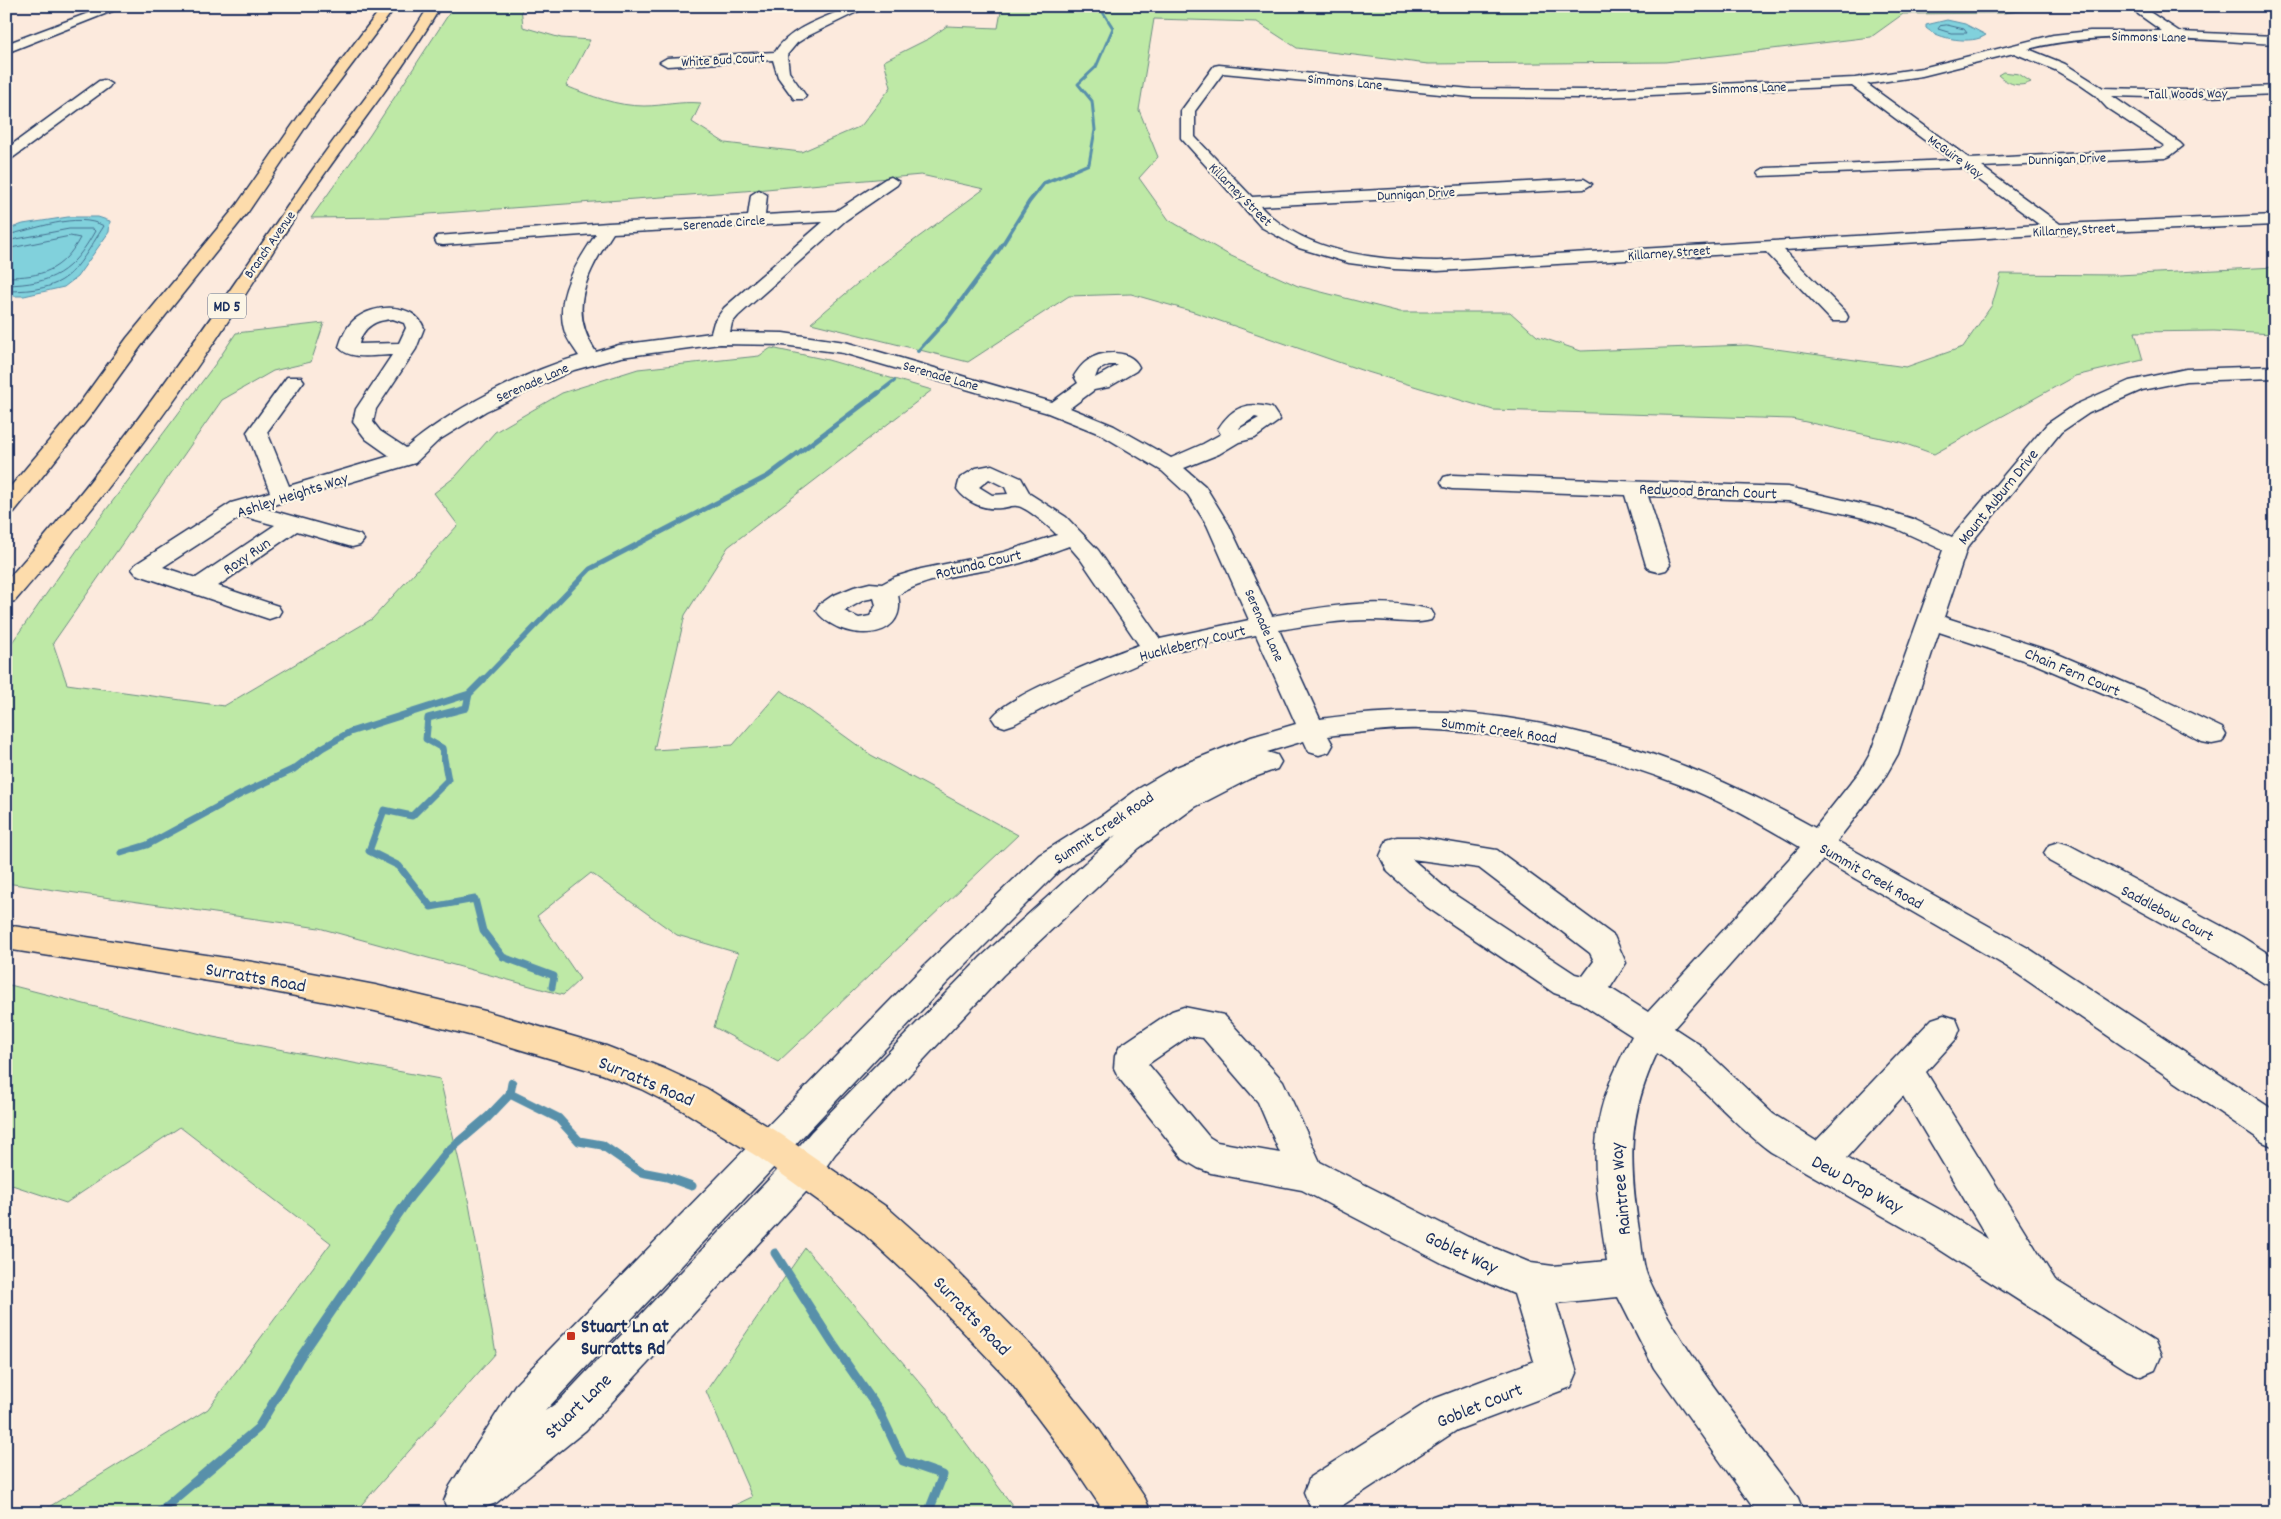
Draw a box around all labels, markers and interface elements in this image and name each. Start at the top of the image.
street label: Simmons Lane [2111,27,2186,49]
street label: White Bud Court [681,49,765,73]
street label: Simmons Lane [1307,70,1383,96]
street label: Simmons Lane [1711,78,1787,100]
street label: Tall Woods Way [2149,84,2228,106]
street label: McGuire Way [1923,131,1987,185]
street label: Dunnigan Drive [2028,149,2106,171]
street label: Killarney Street [1203,159,1276,232]
street label: Dunnigan Drive [1377,183,1456,207]
street label: Branch Avenue [240,207,301,283]
street label: Serenade Circle [682,211,766,237]
street label: Killarney Street [2032,219,2116,243]
street label: Killarney Street [1627,241,1711,267]
road number: MD 5 [208,294,246,318]
street label: Serenade Lane [900,357,980,397]
street label: Serenade Lane [493,359,572,409]
street label: Mount Auburn Drive [1953,445,2045,551]
street label: Ashley Heights Way [234,467,352,525]
street label: Redwood Branch Court [1639,479,1777,506]
street label: Roxy Run [219,533,276,581]
street label: Rotunda Court [933,544,1024,586]
street label: Serenade Lane [1238,586,1288,665]
street label: Huckleberry Court [1137,620,1248,669]
street label: Chain Fern Court [2021,643,2123,704]
street label: Summit Creek Road [1439,712,1558,751]
street label: Summit Creek Road [1050,787,1159,871]
street label: Summit Creek Road [1815,838,1927,916]
street label: Saddlebow Court [2116,880,2217,948]
street label: Surratts Road [203,957,308,1002]
street label: Surratts Road [594,1051,698,1115]
street label: Raintree Way [1605,1141,1640,1236]
street label: Dew Drop Way [1806,1150,1907,1222]
street label: Goblet Way [1419,1225,1502,1283]
street label: Surratts Road [926,1272,1015,1363]
place label: Stuart Ln at Surratts Rd [581,1315,669,1364]
marker: Stuart Ln at Surratts Rd [565,1330,577,1342]
street label: Stuart Lane [540,1368,619,1447]
street label: Goblet Court [1433,1378,1527,1437]

